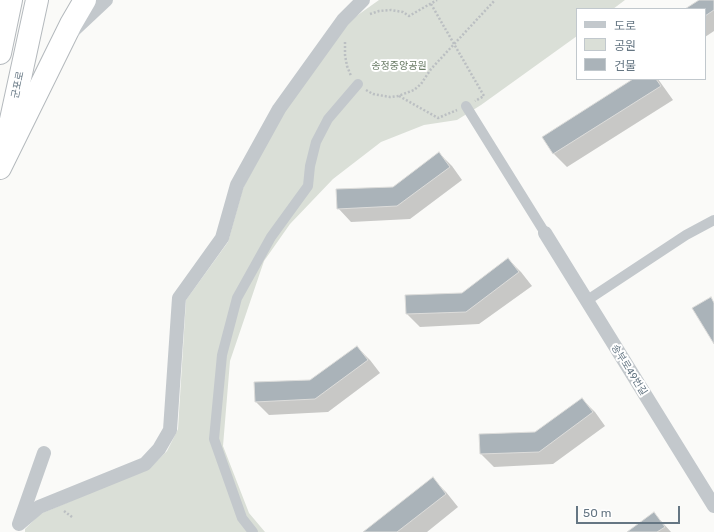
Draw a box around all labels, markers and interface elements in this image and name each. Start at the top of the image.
legend [576,8,706,80]
text: 도로 [614,19,636,33]
text: 공원 [614,39,636,53]
text: 건물 [614,59,636,73]
park label: 송정중앙공원 [371,60,427,72]
street label: 군포로 [9,70,27,100]
street label: 송부로49번길 [609,342,649,398]
scale bar [578,498,682,524]
text: 50 m [583,506,611,520]

